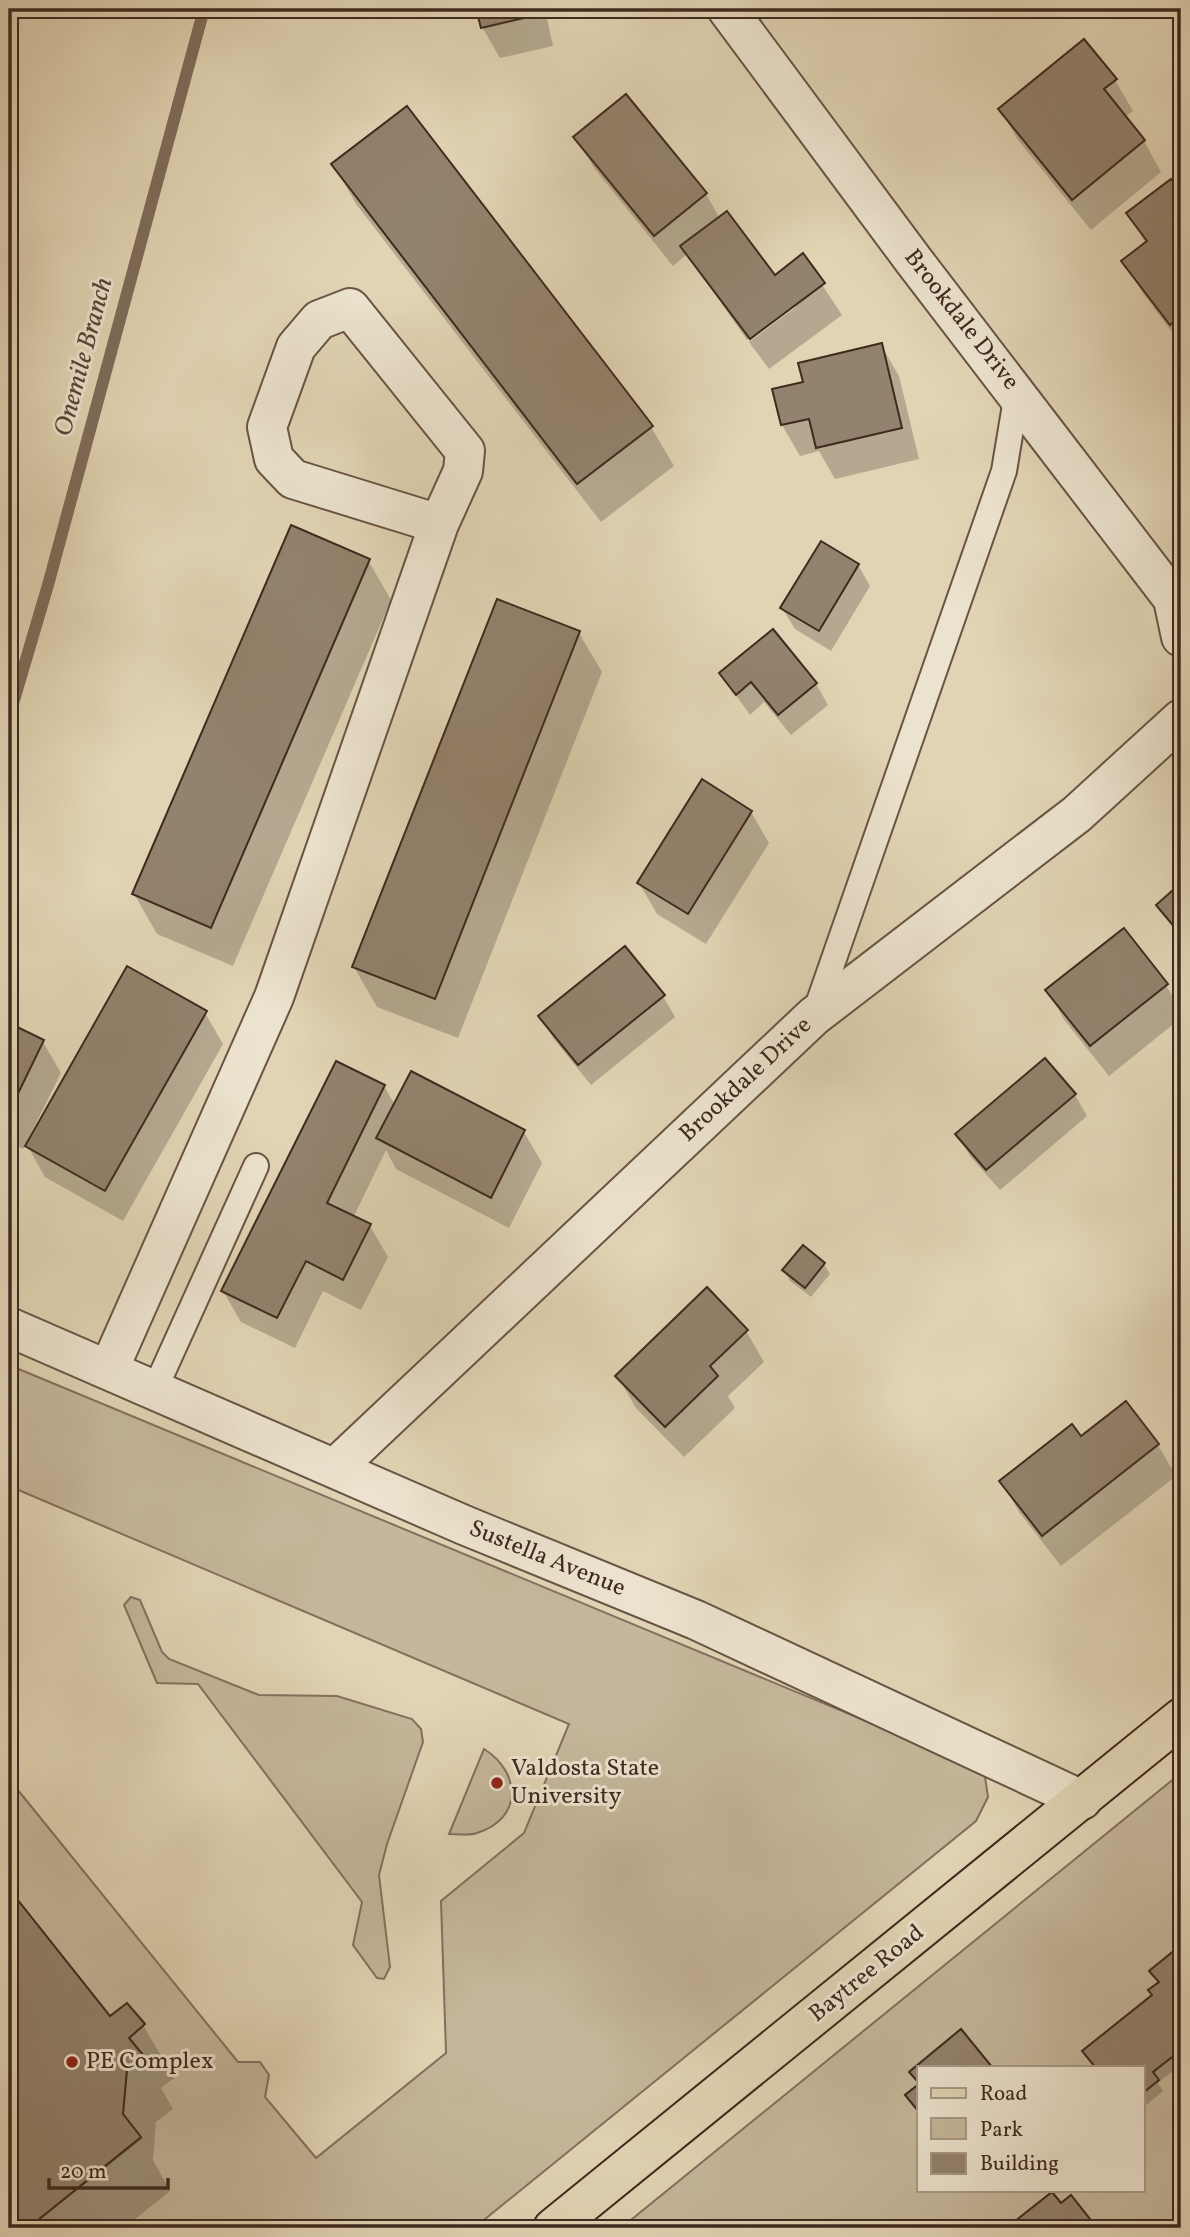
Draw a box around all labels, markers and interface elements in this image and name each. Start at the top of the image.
street label: Brookdale Drive [895,242,1027,398]
water label: Onemile Branch [46,274,122,440]
street label: Brookdale Drive [672,1009,820,1151]
street label: Sustella Avenue [464,1512,630,1606]
place label: Valdosta State University [511,1752,659,1814]
marker: Valdosta State University [489,1775,505,1791]
street label: Baytree Road [802,1917,932,2031]
place label: PE Complex [86,2045,213,2079]
marker: PE Complex [64,2054,80,2070]
legend [917,2066,1144,2192]
text: Road [980,2080,1027,2109]
text: Park [980,2116,1023,2145]
scale bar [49,2146,168,2190]
text: Building [980,2150,1059,2179]
text: 20 m [60,2158,106,2187]

